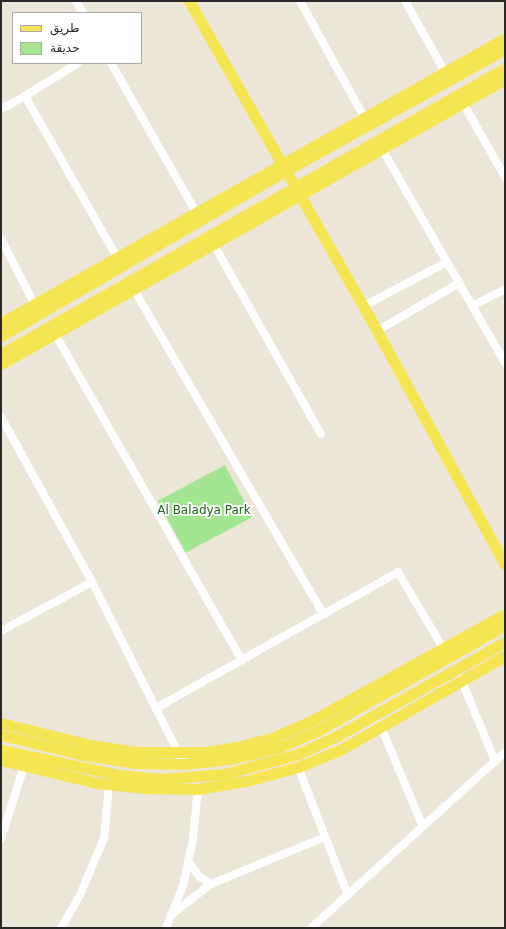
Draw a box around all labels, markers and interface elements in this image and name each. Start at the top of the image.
legend [12,12,142,64]
text: طريق [50,21,80,35]
text: حديقة [50,41,80,55]
park label: Al Baladya Park [157,504,251,518]

